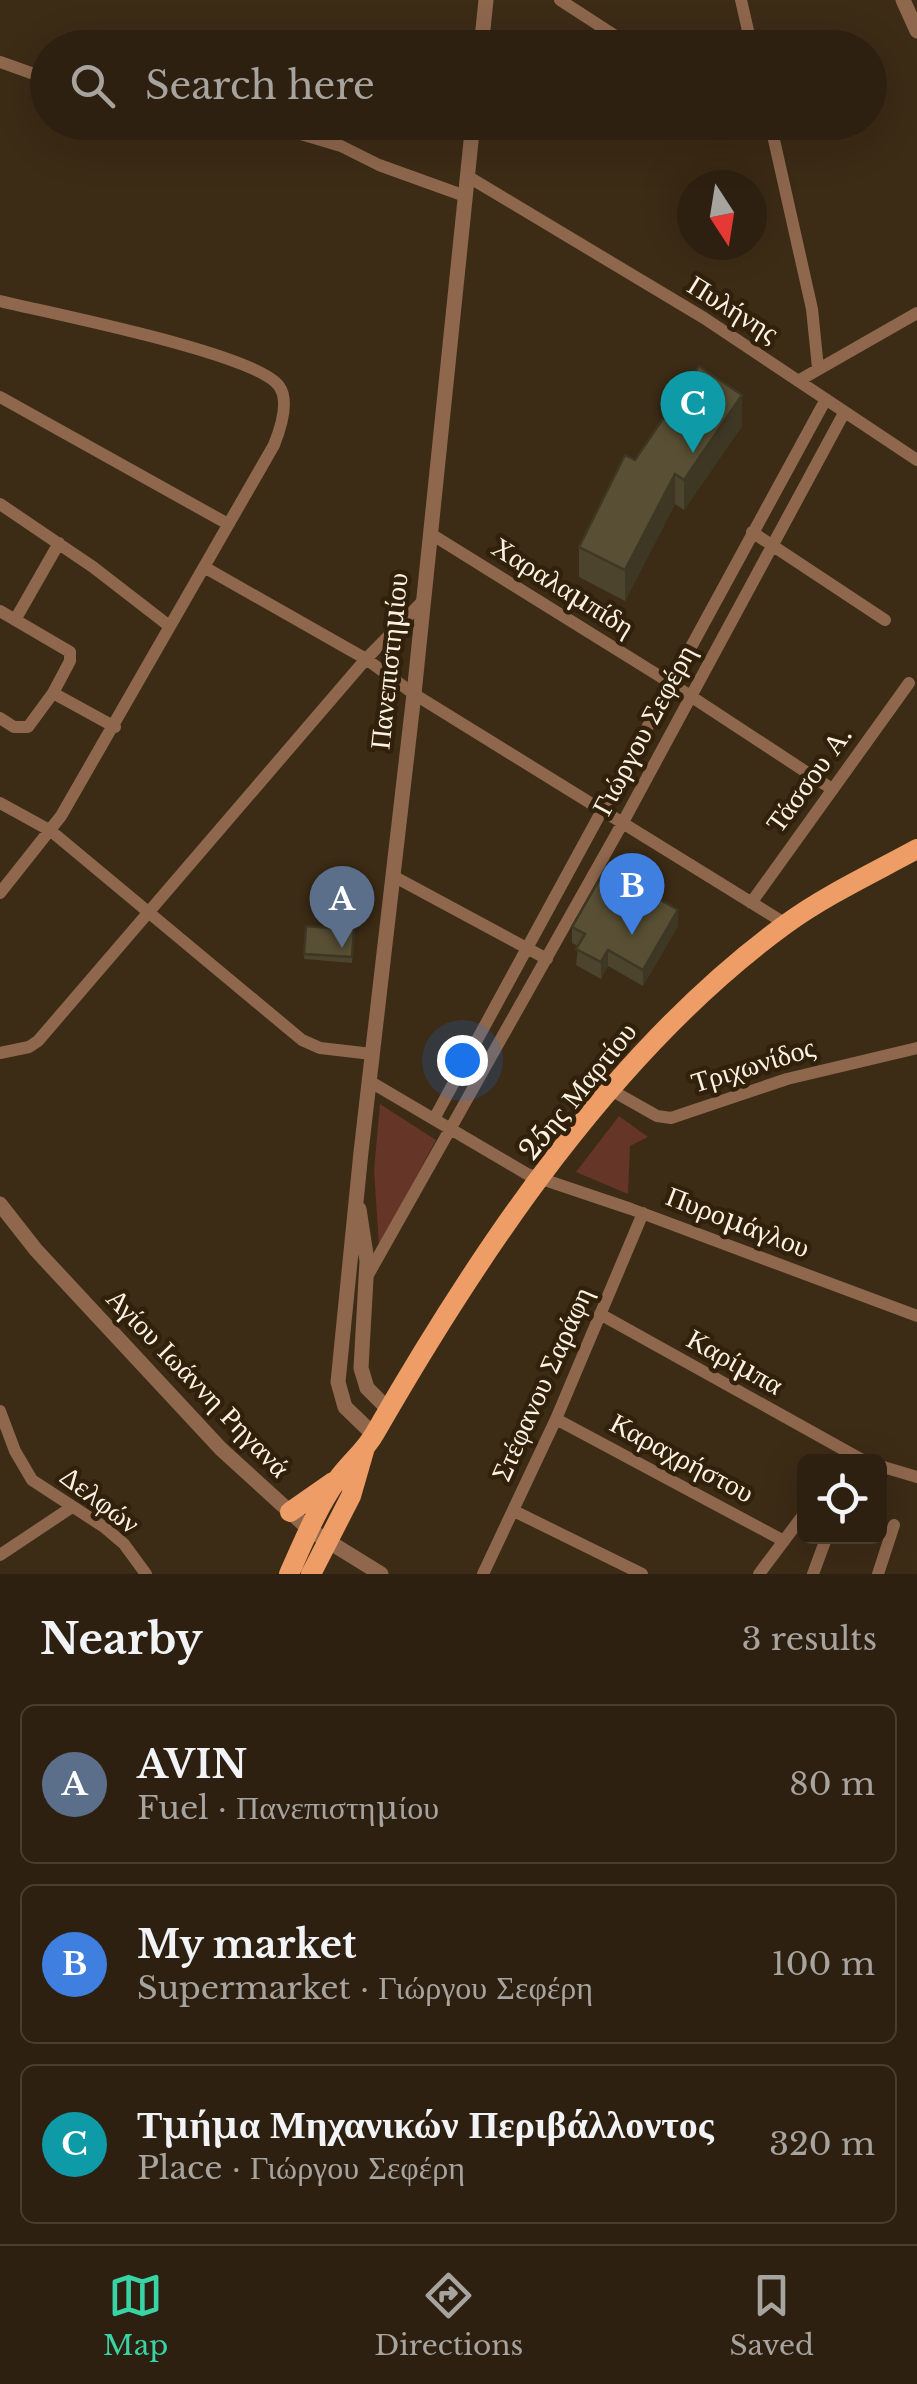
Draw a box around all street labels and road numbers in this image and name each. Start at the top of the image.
street label: Πυλήνης [681,268,785,350]
street label: Χαραλαμπίδη [485,529,641,645]
street label: Πανεπιστημίου [362,571,416,751]
street label: Γιώργου Σεφέρη [584,639,704,821]
street label: Τάσσου Α. [759,719,859,839]
street label: 25ης Μαρτίου [512,1015,644,1167]
street label: Τριχωνίδος [687,1030,819,1100]
street label: Πυρομάγλου [661,1179,815,1265]
street label: Αγίου Ιωάννη Ρηγανά [99,1281,297,1485]
street label: Στέφανου Σαράφη [484,1282,600,1486]
street label: Καρίμπα [681,1321,789,1403]
street label: Καραχρήστου [604,1406,760,1510]
street label: Δελφών [53,1459,147,1541]

